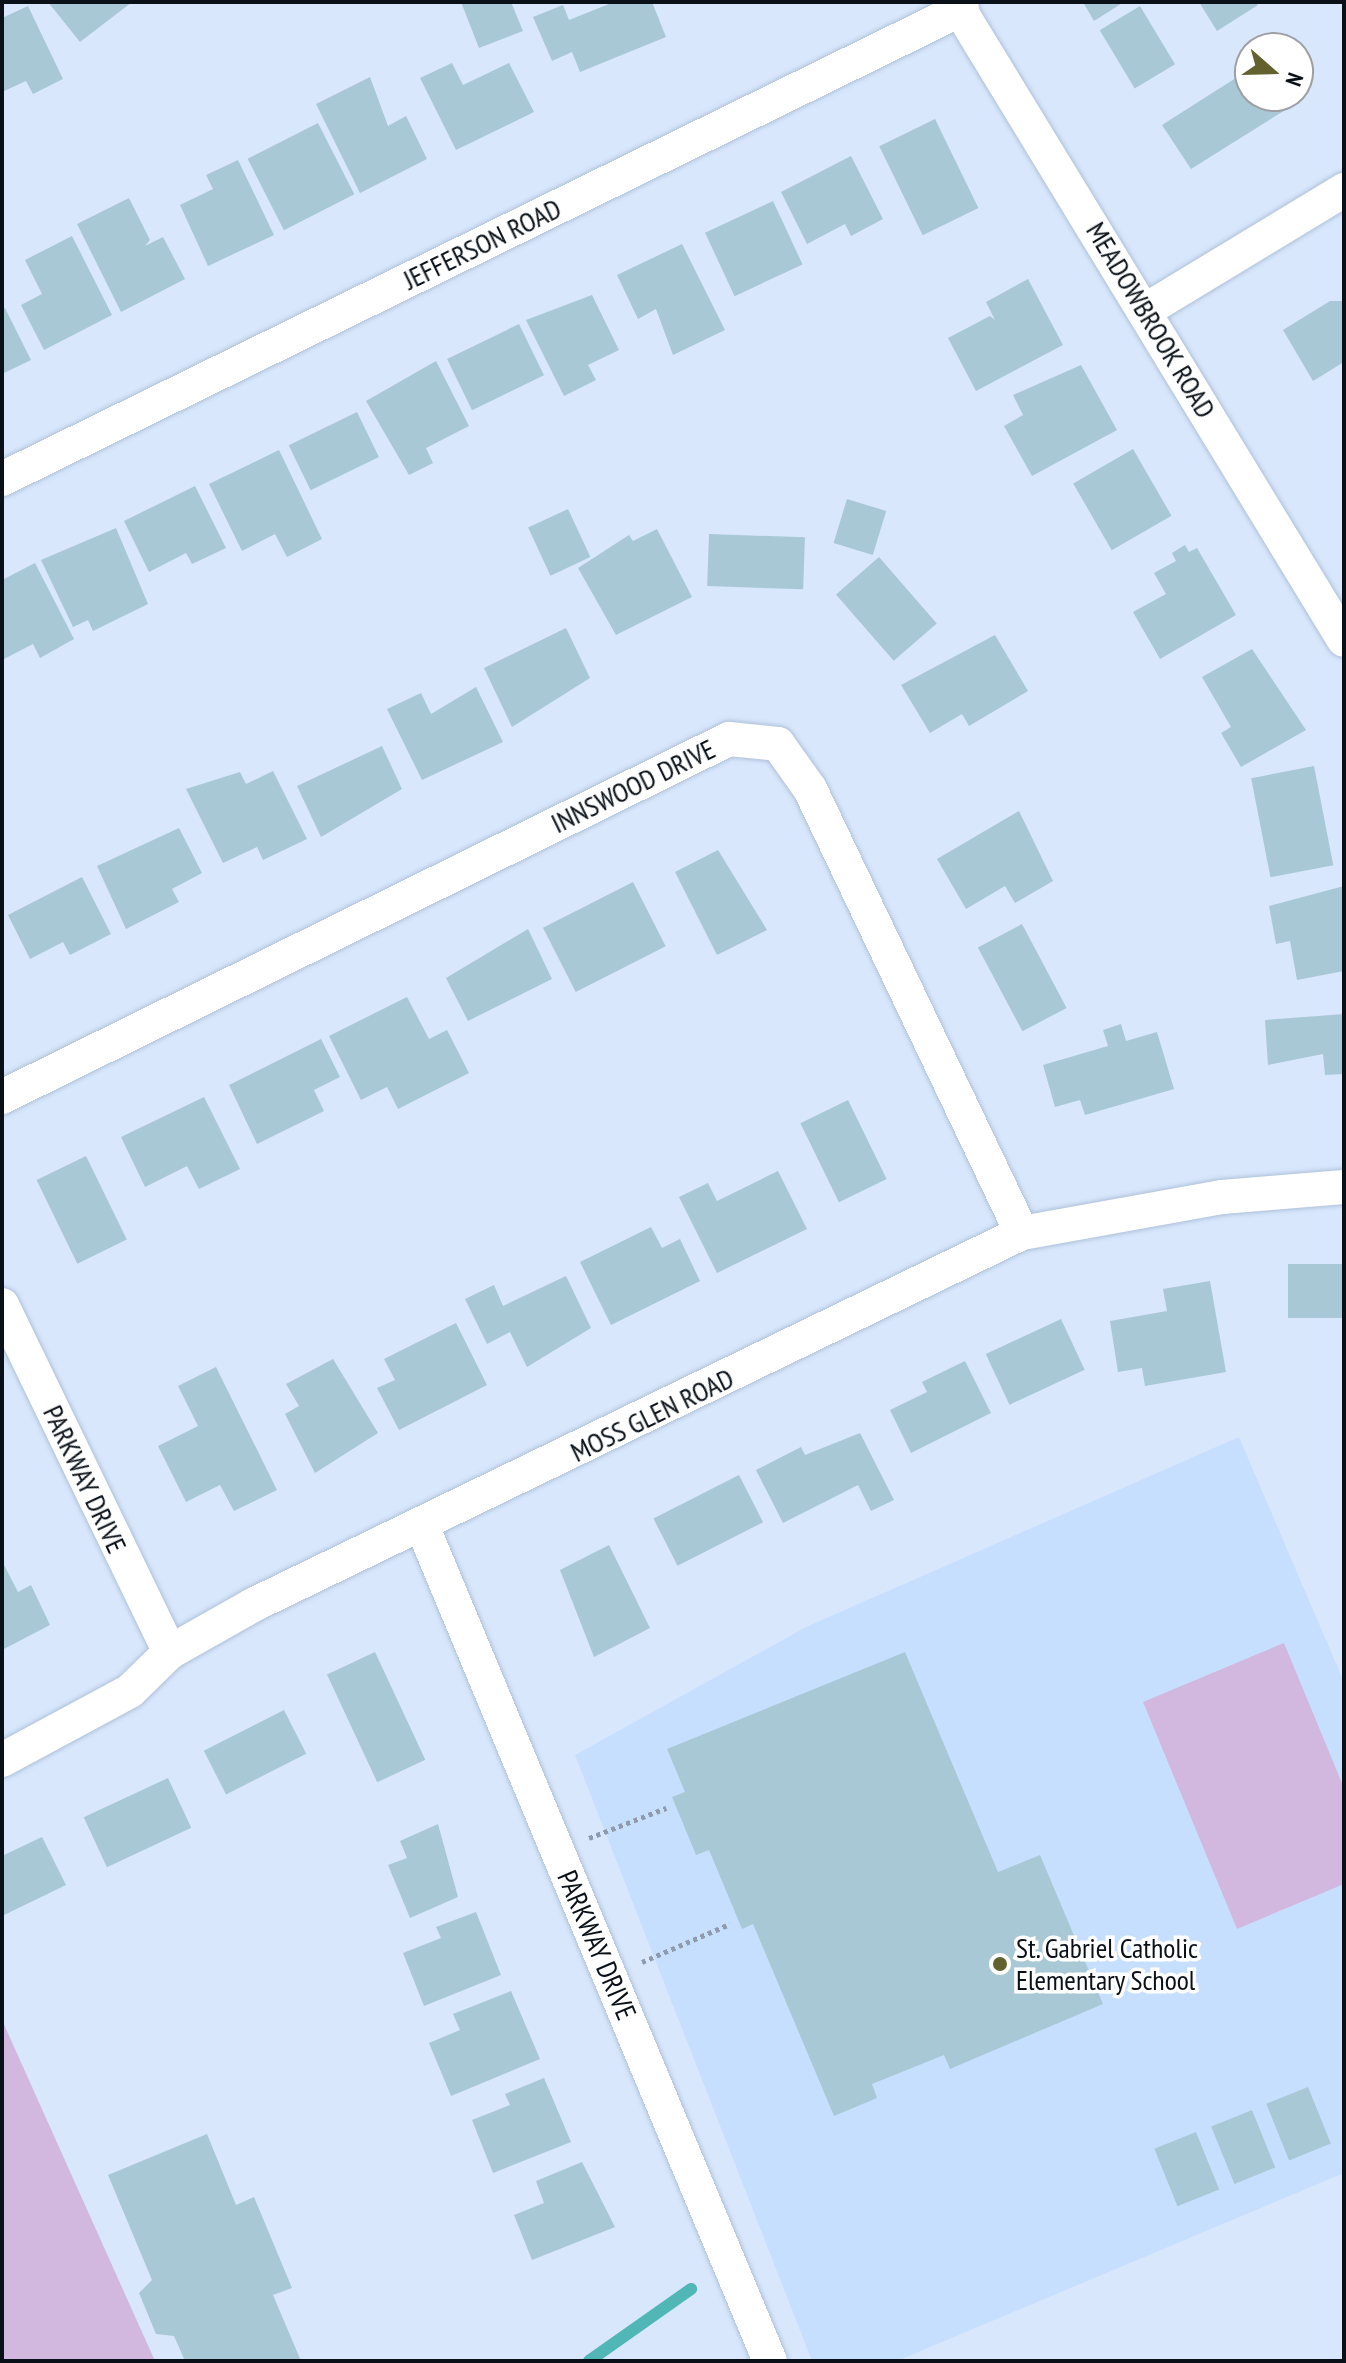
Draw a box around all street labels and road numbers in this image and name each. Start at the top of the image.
street label: JEFFERSON ROAD [398,191,566,297]
street label: MEADOWBROOK ROAD [1079,216,1223,424]
street label: INNSWOOD DRIVE [546,732,720,840]
street label: MOSS GLEN ROAD [565,1361,739,1469]
street label: PARKWAY DRIVE [36,1400,134,1558]
street label: PARKWAY DRIVE [550,1865,644,2025]

